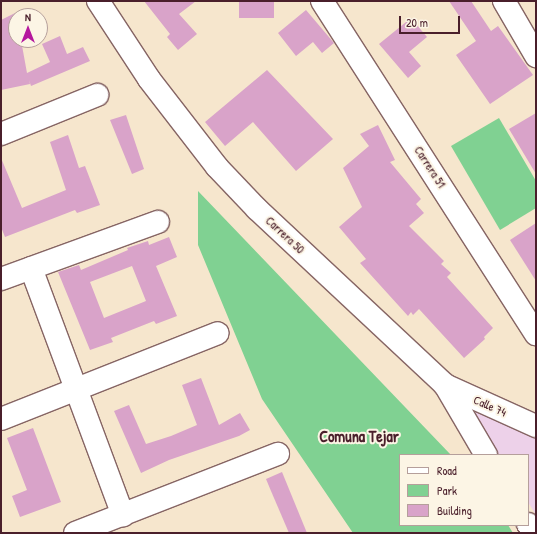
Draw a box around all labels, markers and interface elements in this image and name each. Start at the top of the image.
north arrow [8,8,48,48]
scale bar [401,8,462,34]
text: N [25,10,31,24]
text: 20 m [406,14,428,31]
street label: Carrera 51 [411,143,449,191]
street label: Carrera 50 [263,213,307,257]
street label: Calle 74 [471,392,509,420]
district label: Comuna Tejar [319,426,399,446]
legend [399,454,529,526]
text: Road [437,462,457,479]
text: Park [437,482,457,499]
text: Building [437,502,472,519]

